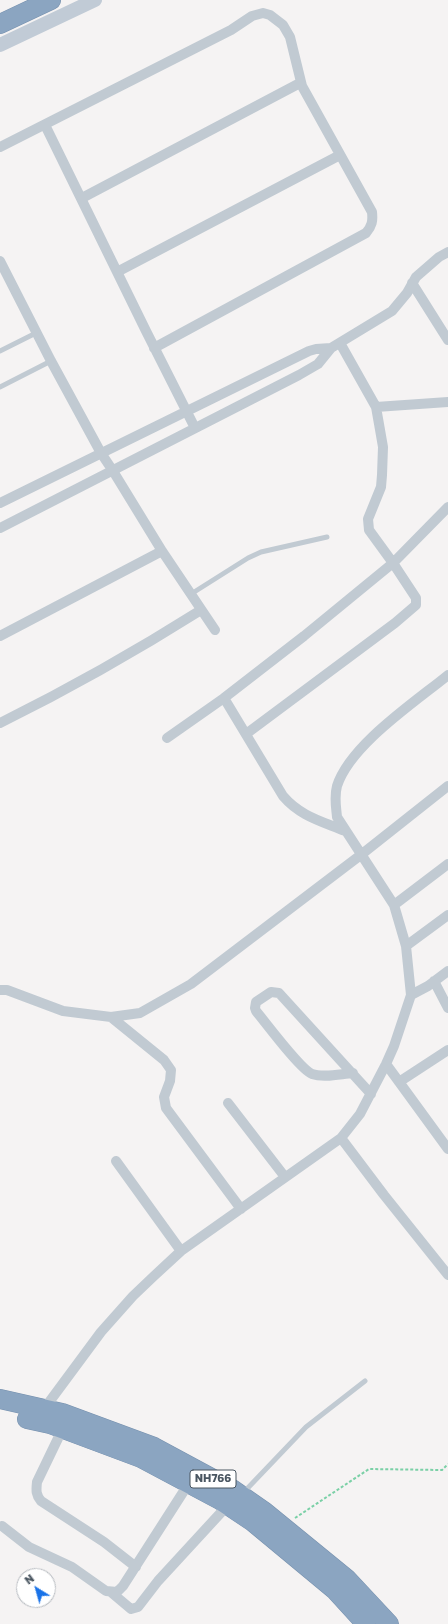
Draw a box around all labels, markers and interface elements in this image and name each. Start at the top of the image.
road number: NH766 [190,1470,236,1488]
north arrow [16,1568,56,1608]
text: N [22,1571,36,1587]

